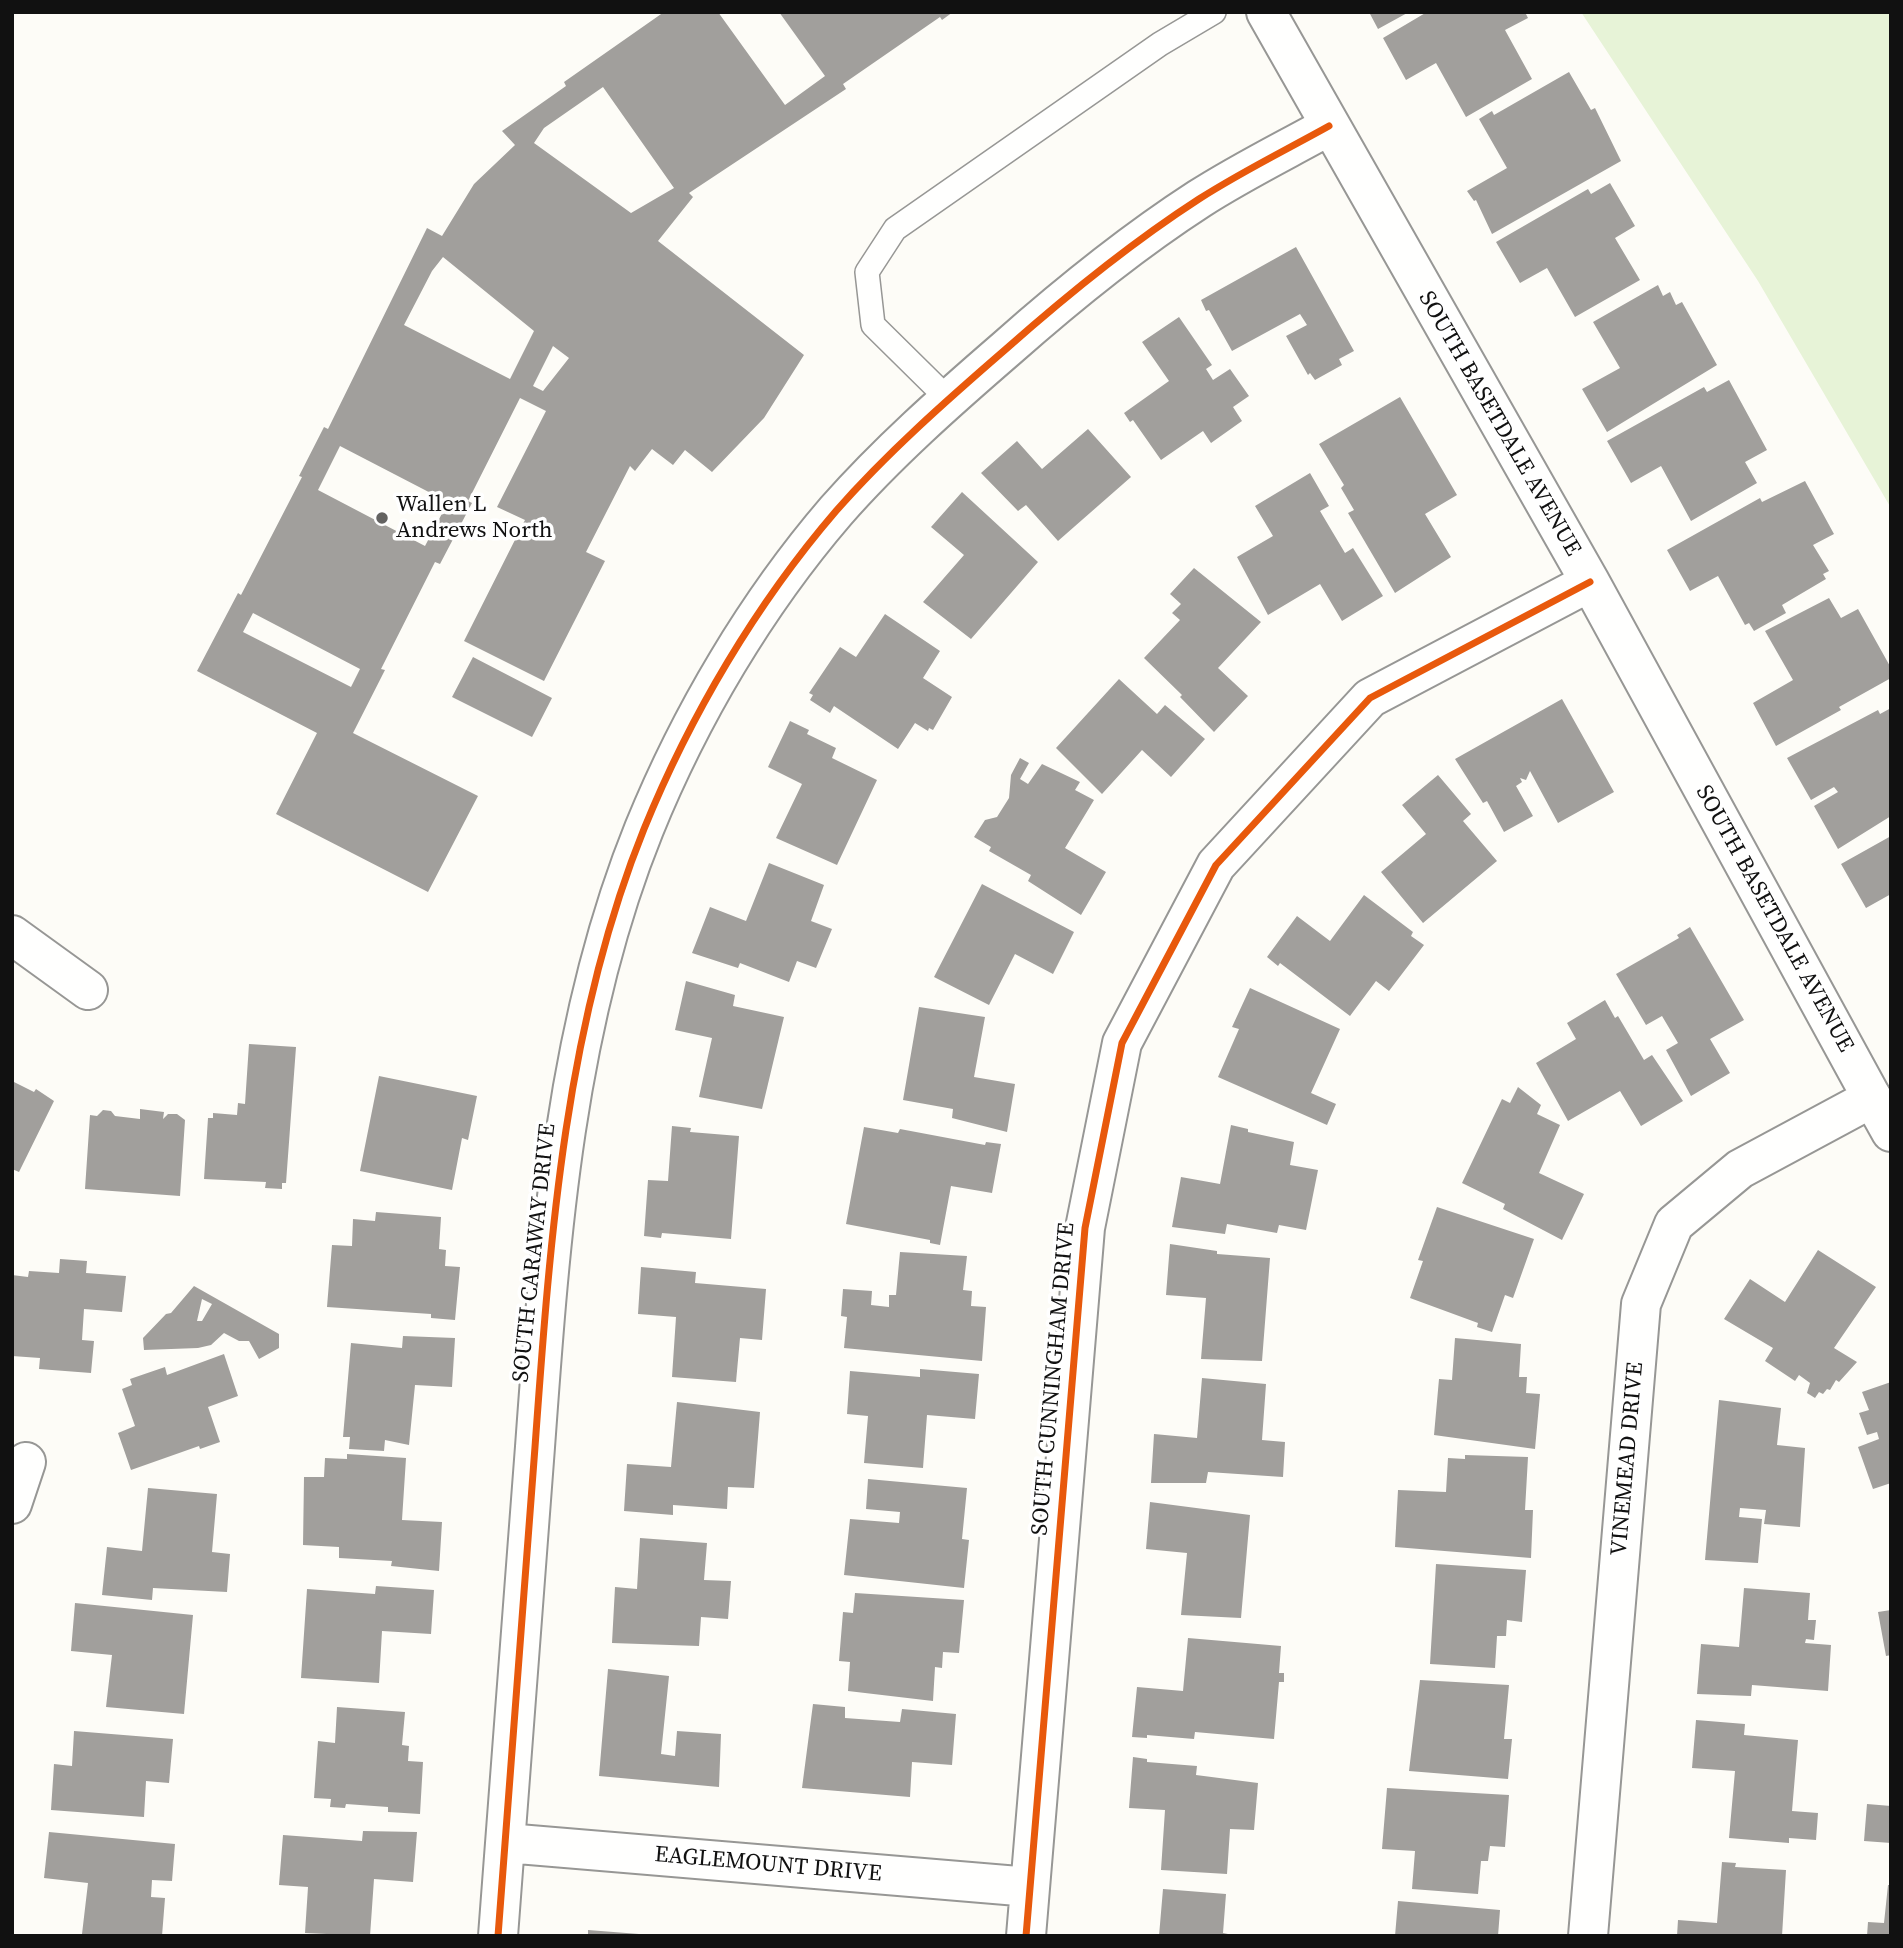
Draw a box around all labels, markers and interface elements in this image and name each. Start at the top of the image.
street label: SOUTH BASETDALE AVENUE [1412,287,1586,561]
place label: Wallen L Andrews North [396,491,553,545]
marker: Wallen L Andrews North [374,510,390,526]
street label: SOUTH BASETDALE AVENUE [1689,781,1859,1057]
street label: SOUTH CARAWAY DRIVE [508,1122,562,1384]
street label: SOUTH CUNNINGHAM DRIVE [1027,1221,1081,1537]
street label: VINEMEAD DRIVE [1606,1361,1650,1557]
street label: EAGLEMOUNT DRIVE [653,1841,883,1889]

